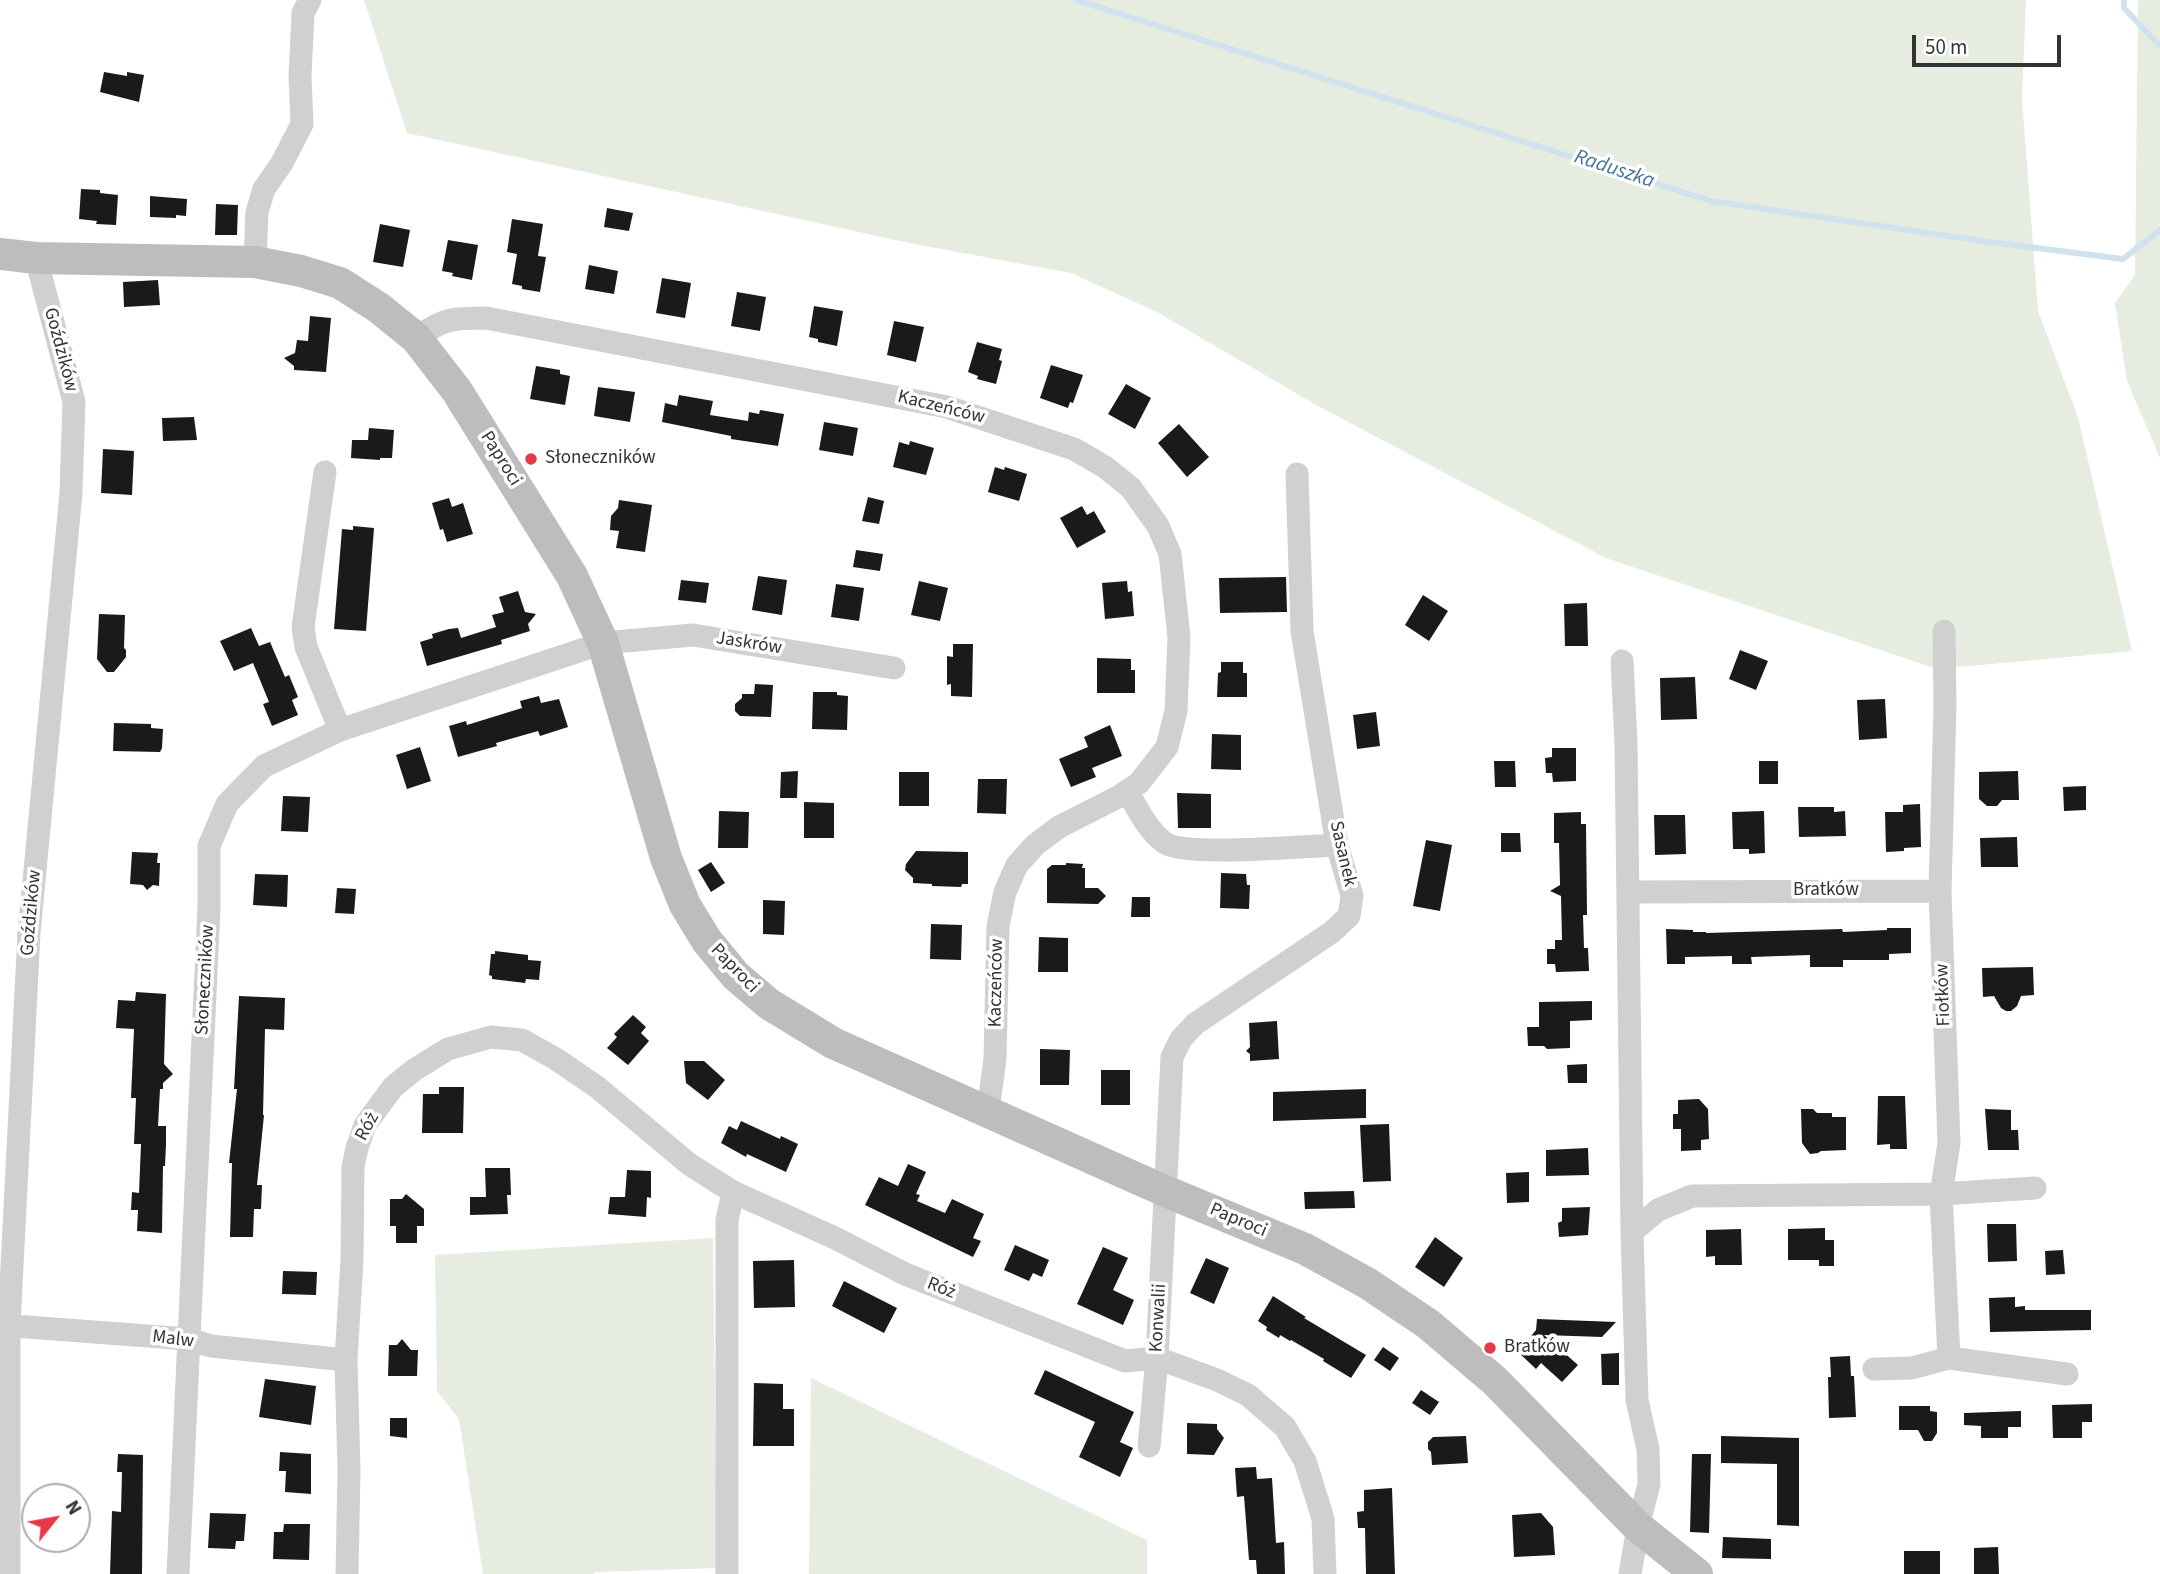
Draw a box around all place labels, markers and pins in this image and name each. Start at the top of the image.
place label: Słoneczników [545,448,656,470]
marker: Słoneczników [523,451,539,467]
place label: Bratków [1504,1337,1570,1359]
marker: Bratków [1482,1340,1498,1356]

